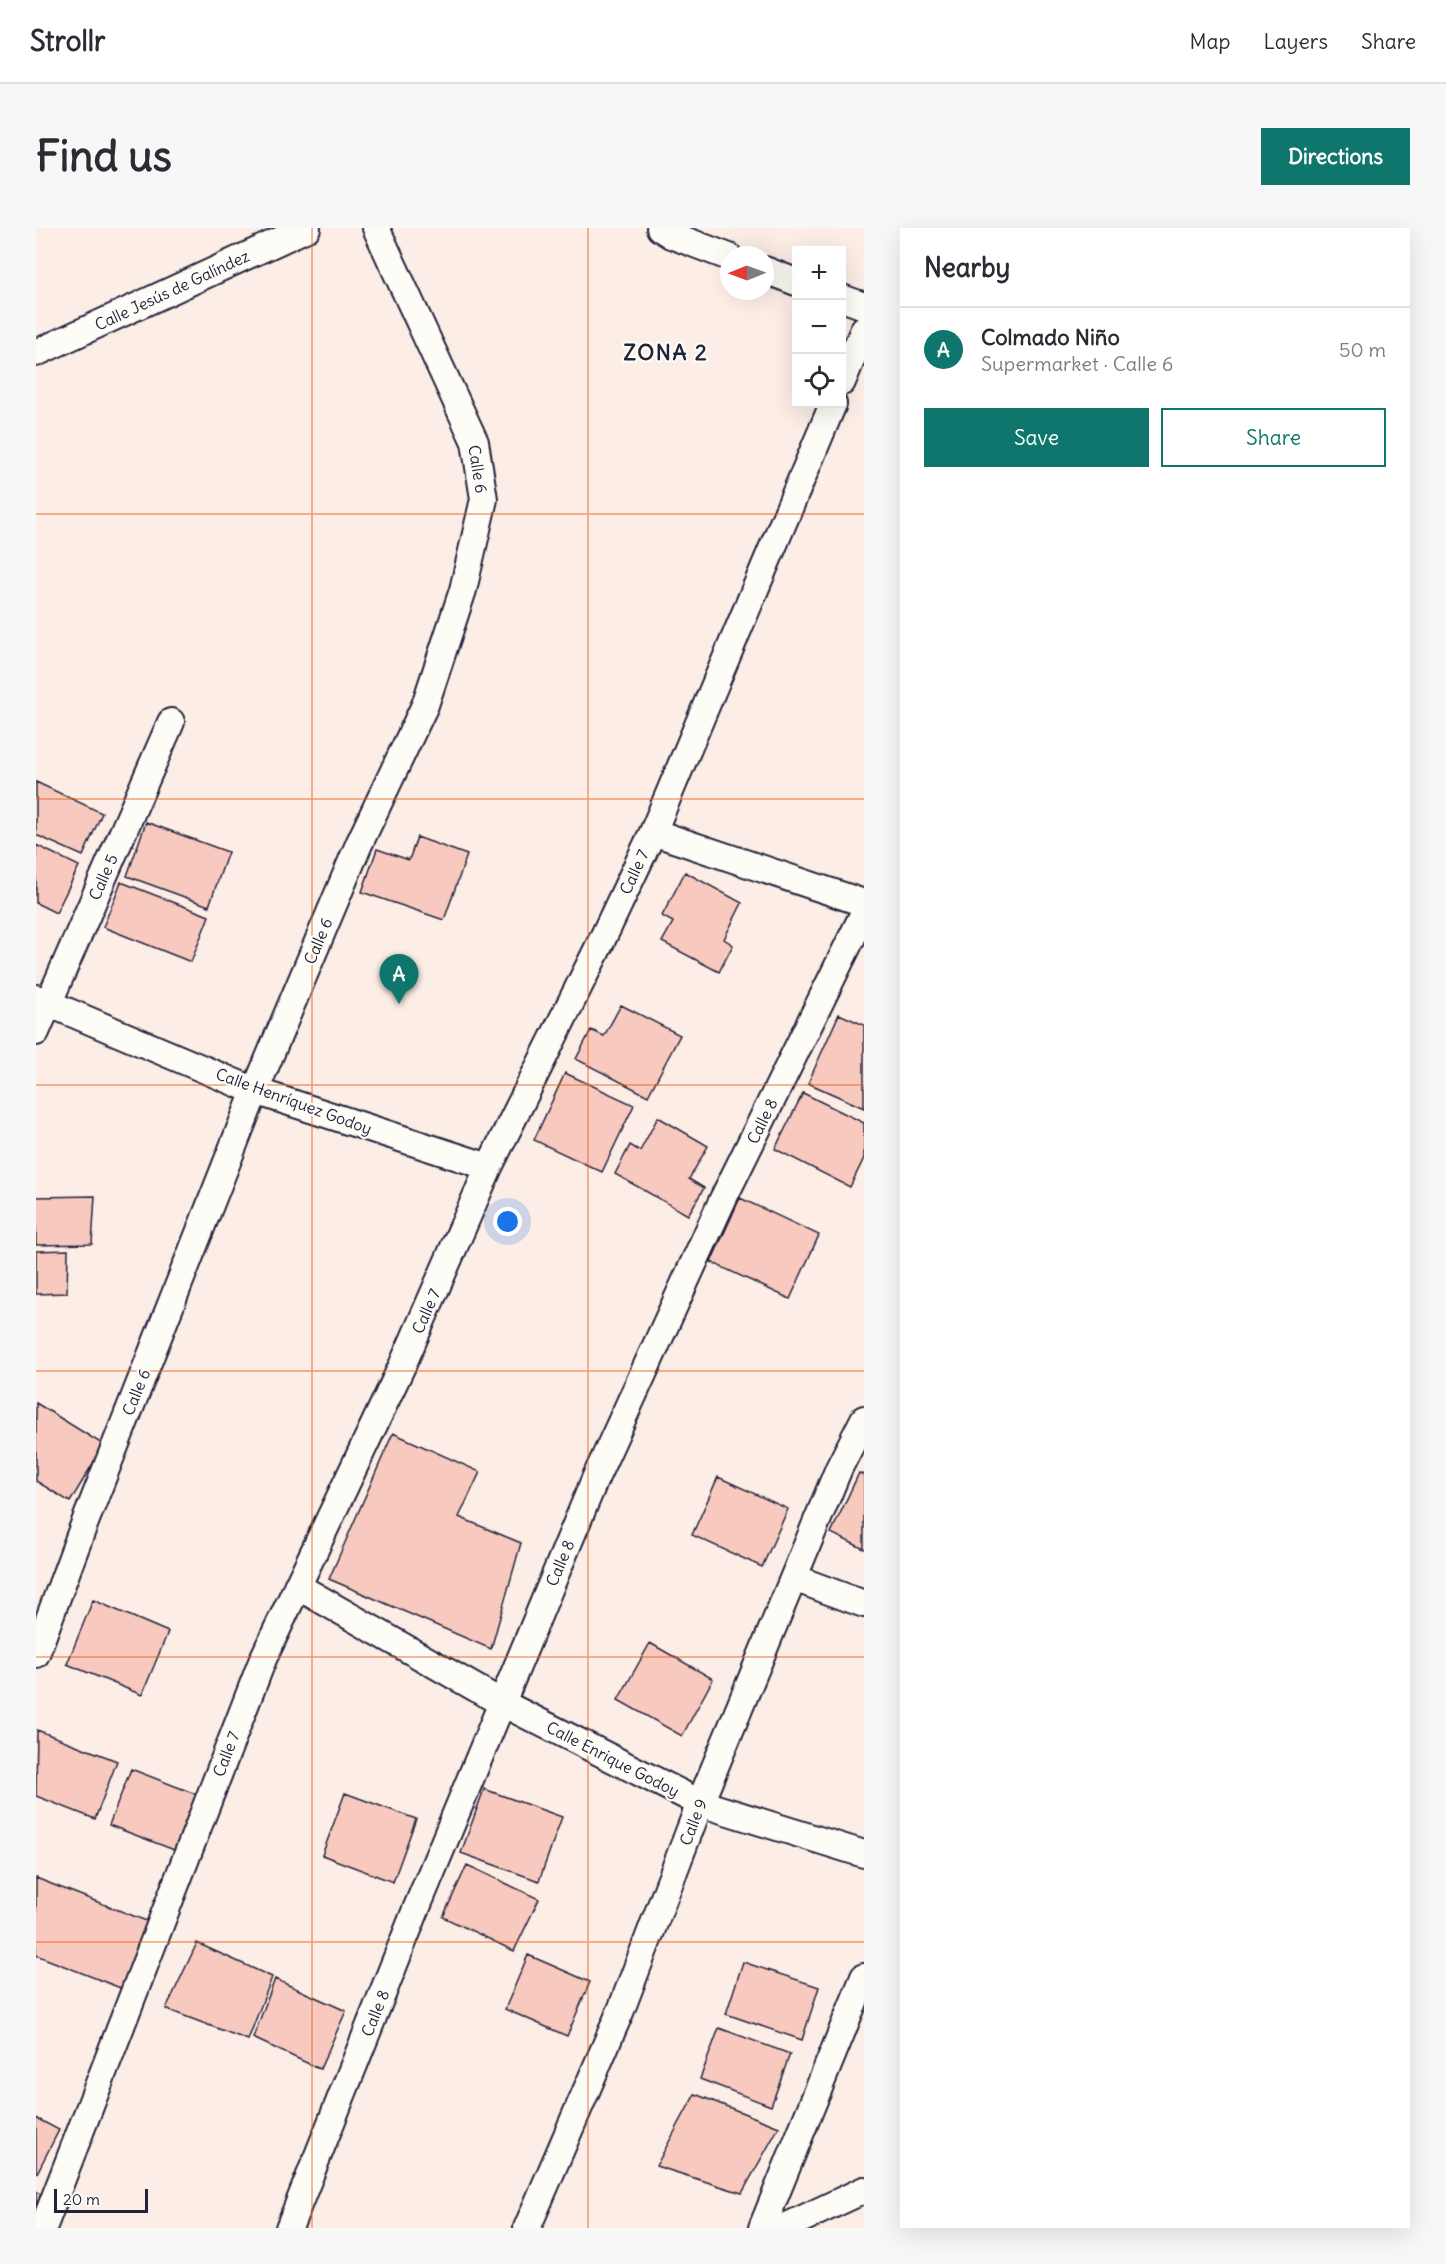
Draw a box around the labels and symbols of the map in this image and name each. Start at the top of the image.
street label: Calle Jesús de Galíndez [92,245,253,335]
north arrow [720,246,774,300]
district label: ZONA 2 [624,338,708,366]
street label: Calle 6 [464,444,492,494]
street label: Calle 7 [615,846,653,898]
street label: Calle 5 [84,851,122,903]
street label: Calle 6 [299,915,337,967]
pin: A [380,954,418,1004]
street label: Calle Henríquez Godoy [213,1063,375,1139]
street label: Calle 8 [742,1095,782,1147]
your location [493,1207,522,1236]
street label: Calle 7 [407,1285,445,1337]
street label: Calle 6 [118,1366,154,1418]
street label: Calle 8 [541,1537,579,1589]
street label: Calle Enrique Godoy [543,1717,683,1801]
street label: Calle 7 [208,1728,244,1780]
street label: Calle 9 [675,1796,711,1848]
street label: Calle 8 [357,1987,393,2039]
scale bar [54,2186,148,2214]

